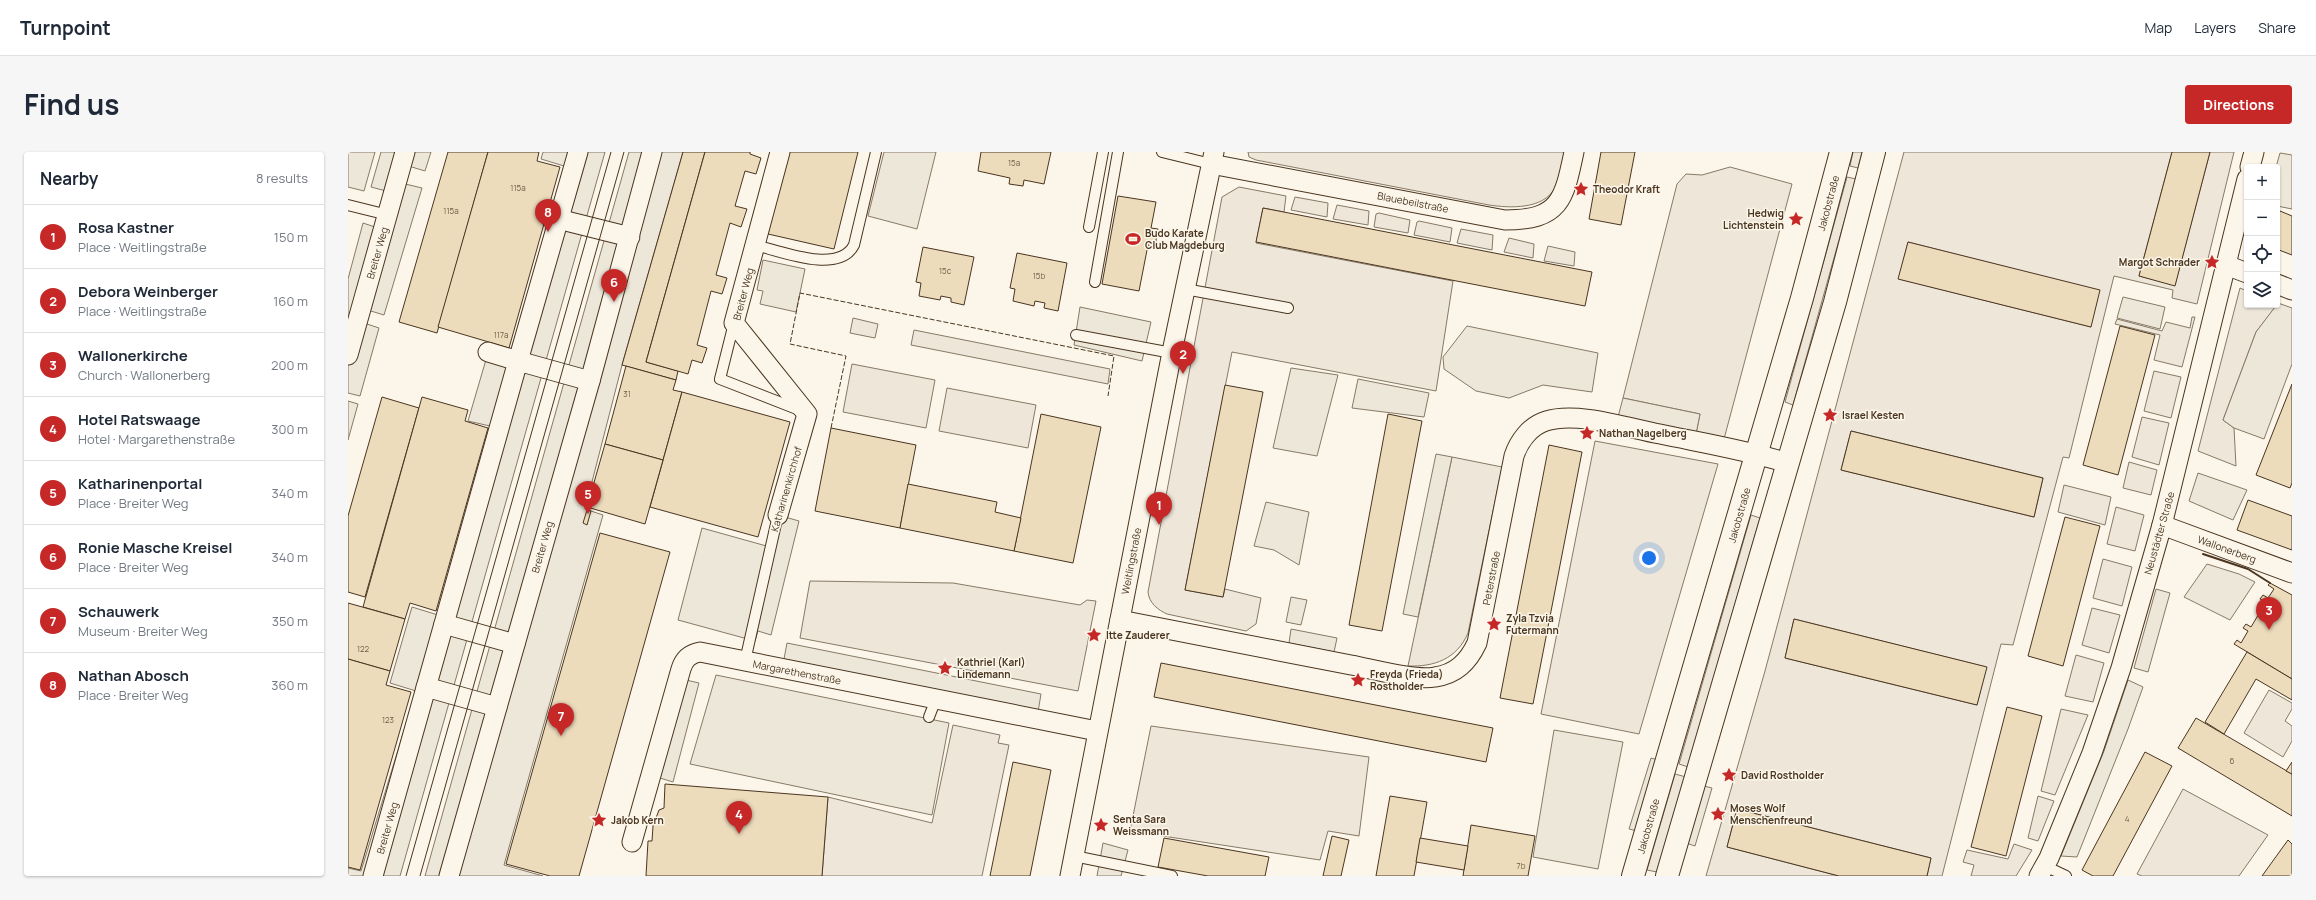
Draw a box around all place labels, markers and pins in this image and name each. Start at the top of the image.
place icon: Theodor Kraft [1572,180,1590,198]
place label: Theodor Kraft [1593,182,1660,196]
pin: 8 [535,199,561,232]
place label: Hedwig Lichtenstein [1723,206,1784,232]
place icon: Hedwig Lichtenstein [1787,210,1805,228]
place label: Budo Karate Club Magdeburg [1145,226,1225,252]
sports icon: Budo Karate Club Magdeburg [1124,230,1142,248]
place icon: Margot Schrader [2203,253,2221,271]
place label: Margot Schrader [2119,255,2200,269]
pin: 6 [601,269,627,302]
pin: 2 [1170,341,1196,374]
place icon: Israel Kesten [1821,406,1839,424]
place label: Israel Kesten [1842,408,1904,422]
place icon: Nathan Nagelberg [1578,424,1596,442]
place label: Nathan Nagelberg [1599,426,1687,440]
pin: 5 [575,481,601,514]
pin: 1 [1146,492,1172,525]
pin: 3 [2256,597,2282,630]
place label: Zyla Tzvia Futermann [1506,611,1559,637]
place icon: Zyla Tzvia Futermann [1485,615,1503,633]
place icon: ltte Zauderer [1085,626,1103,644]
place label: ltte Zauderer [1106,628,1170,642]
place label: Kathriel (Karl) Lindemann [957,655,1026,681]
place icon: Kathriel (Karl) Lindemann [936,659,954,677]
place label: Freyda (Frieda) Rostholder [1370,667,1443,693]
place icon: Freyda (Frieda) Rostholder [1349,671,1367,689]
pin: 7 [548,703,574,736]
place icon: David Rostholder [1720,766,1738,784]
place label: David Rostholder [1741,768,1824,782]
pin: 4 [726,801,752,834]
place label: Moses Wolf Menschenfreund [1730,801,1813,827]
place icon: Moses Wolf Menschenfreund [1709,805,1727,823]
place icon: Jakob Kern [590,811,608,829]
place label: Senta Sara Weissmann [1113,812,1169,838]
place label: Jakob Kern [611,813,664,827]
place icon: Senta Sara Weissmann [1092,816,1110,834]

